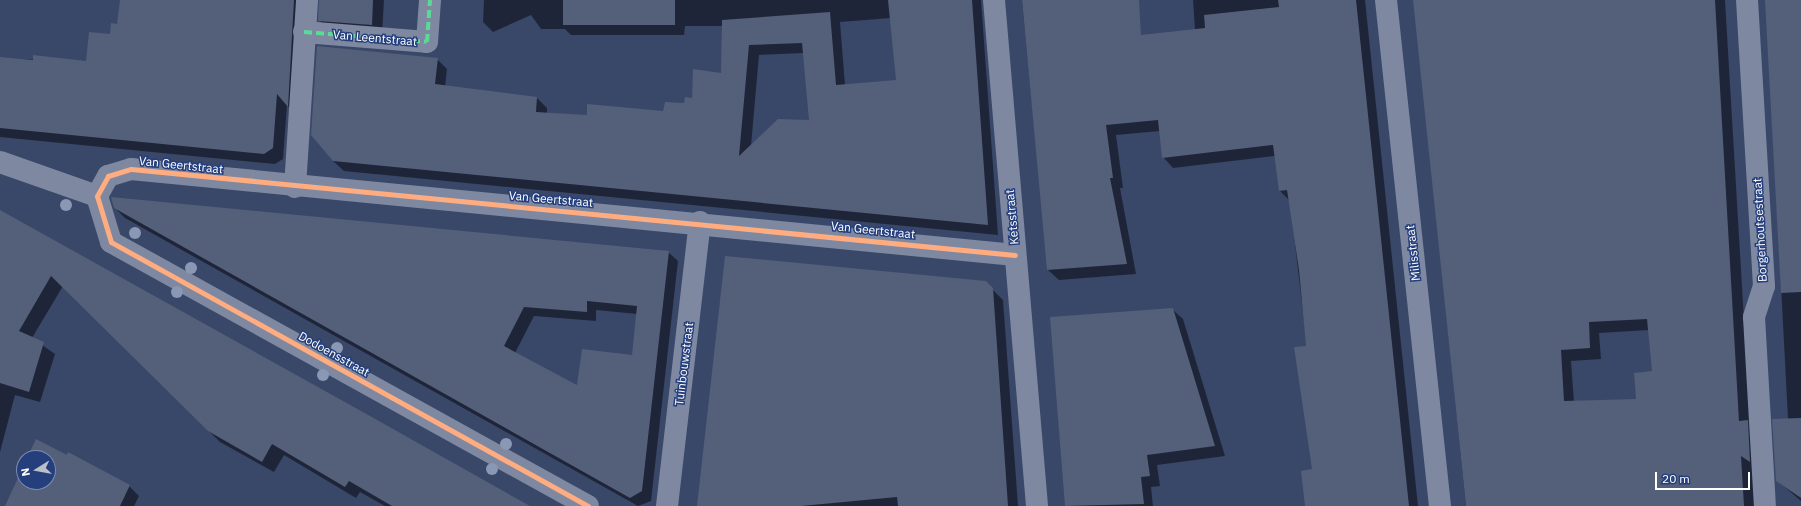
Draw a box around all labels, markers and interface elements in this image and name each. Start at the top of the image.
street label: Van Leentstraat [332,27,418,49]
street label: Van Geertstraat [138,153,224,177]
street label: Borgerhoutsestraat [1750,178,1770,282]
street label: Van Geertstraat [508,188,594,210]
street label: Ketsstraat [1002,189,1022,245]
street label: Van Geertstraat [830,218,916,242]
street label: Milisstraat [1403,224,1423,282]
street label: Tuinbouwstraat [672,321,696,407]
street label: Dodoensstraat [296,329,372,379]
north arrow [16,450,56,490]
scale bar [1657,464,1752,490]
text: N [18,467,33,477]
text: 20 m [1662,471,1690,486]

